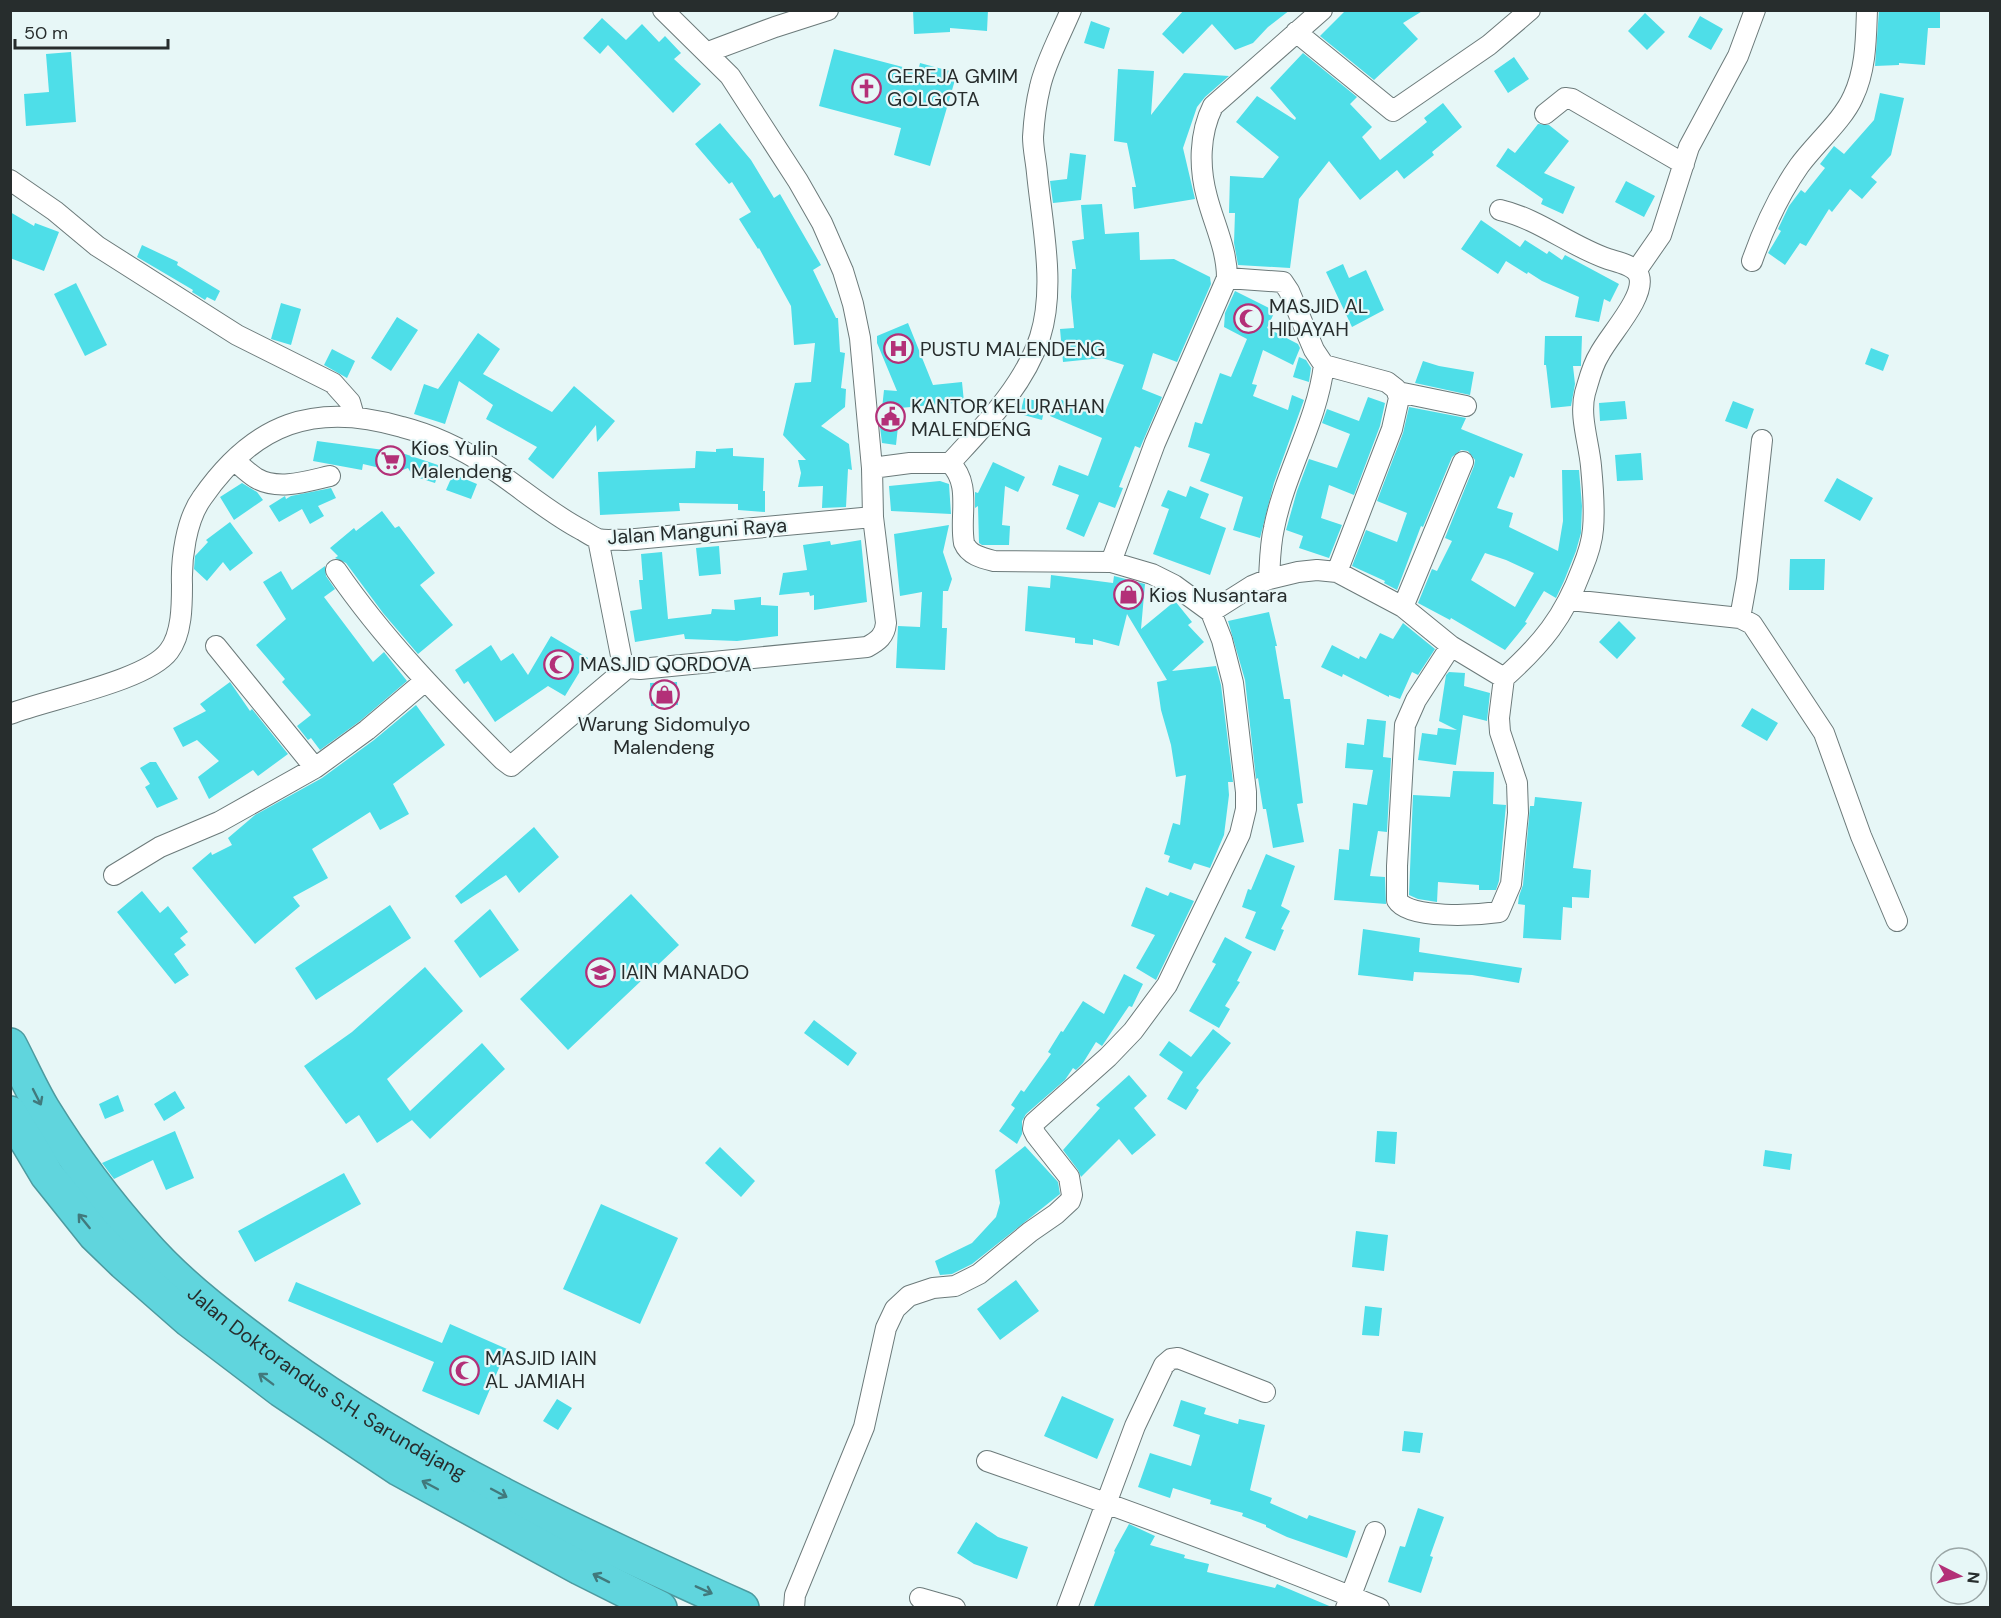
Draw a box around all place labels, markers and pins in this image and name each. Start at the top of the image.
place label: GEREJA GMIM GOLGOTA [887,63,1018,112]
church icon: GEREJA GMIM GOLGOTA [850,72,882,104]
place label: MASJID AL HIDAYAH [1269,293,1368,342]
mosque icon: MASJID AL HIDAYAH [1232,302,1264,334]
hospital icon: PUSTU MALENDENG [883,333,915,365]
place label: PUSTU MALENDENG [920,336,1105,362]
place label: KANTOR KELURAHAN MALENDENG [911,393,1105,442]
public building icon: KANTOR KELURAHAN MALENDENG [874,401,906,433]
place label: Kios Yulin Malendeng [411,435,513,484]
supermarket icon: Kios Yulin Malendeng [374,444,406,476]
shop icon: Kios Nusantara [1112,579,1144,611]
place label: Kios Nusantara [1149,582,1287,608]
mosque icon: MASJID QORDOVA [543,648,575,680]
place label: MASJID QORDOVA [580,651,752,677]
shop icon: Warung Sidomulyo Malendeng [648,678,680,710]
place label: Warung Sidomulyo Malendeng [578,711,750,760]
school or university icon: IAIN MANADO [584,956,616,988]
place label: IAIN MANADO [621,959,749,985]
place label: MASJID IAIN AL JAMIAH [485,1345,597,1394]
mosque icon: MASJID IAIN AL JAMIAH [448,1354,480,1386]

